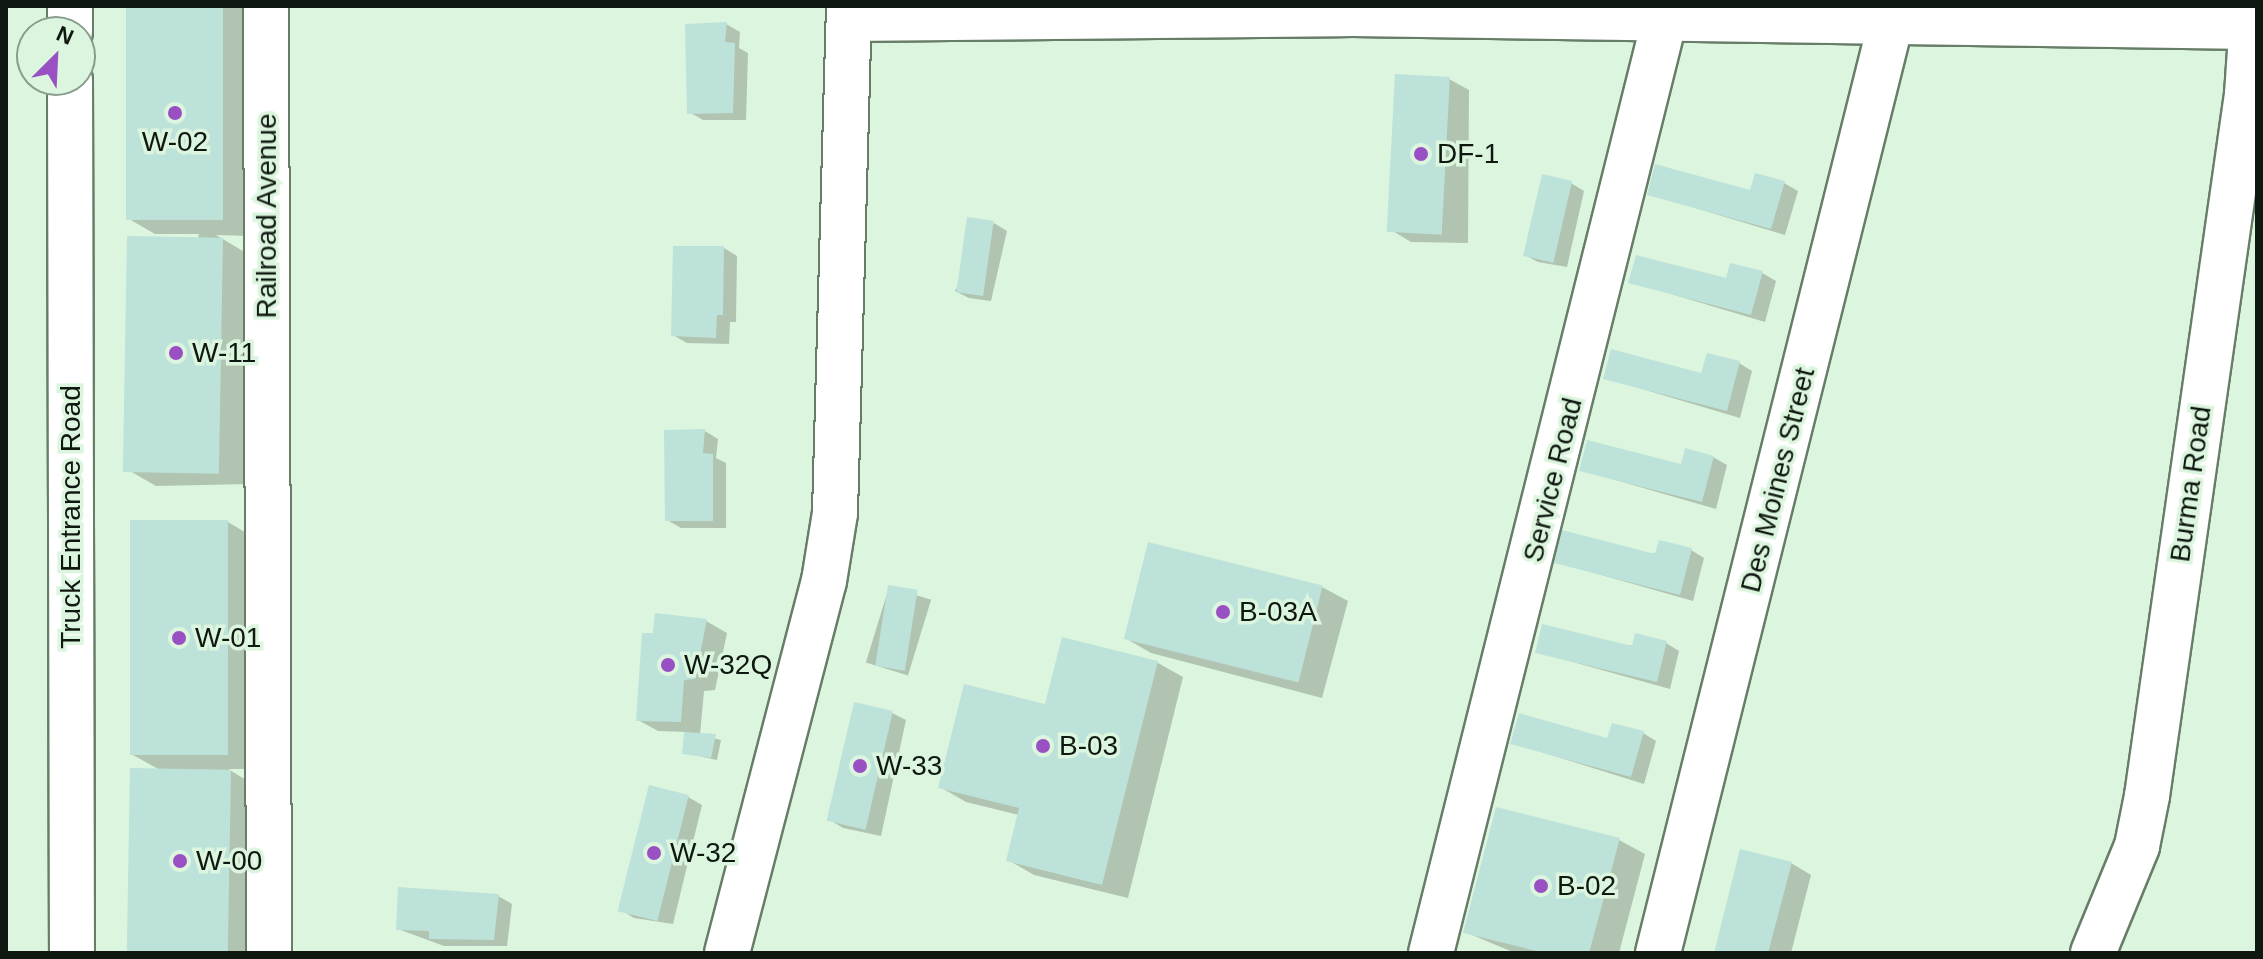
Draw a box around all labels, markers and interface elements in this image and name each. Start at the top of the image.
north arrow [16,16,96,96]
text: N [53,21,77,50]
marker: W-02 [166,104,184,122]
street label: Railroad Avenue [250,113,284,319]
place label: W-02 [142,125,208,159]
place label: DF-1 [1437,137,1499,171]
marker: DF-1 [1412,145,1430,163]
place label: W-11 [192,336,256,370]
marker: W-11 [167,344,185,362]
street label: Des Moines Street [1734,364,1822,596]
street label: Truck Entrance Road [54,385,88,649]
street label: Service Road [1516,394,1590,566]
street label: Burma Road [2163,404,2219,564]
place label: B-03A [1239,595,1317,629]
marker: B-03A [1214,603,1232,621]
place label: W-01 [195,621,261,655]
marker: W-01 [170,629,188,647]
place label: W-32Q [684,648,772,682]
marker: W-32Q [659,656,677,674]
place label: B-03 [1059,729,1118,763]
marker: B-03 [1034,737,1052,755]
place label: W-33 [876,749,942,783]
marker: W-33 [851,757,869,775]
place label: W-32 [670,836,736,870]
place label: W-00 [196,844,262,878]
marker: W-32 [645,844,663,862]
marker: W-00 [171,852,189,870]
place label: B-02 [1557,869,1616,903]
marker: B-02 [1532,877,1550,895]

